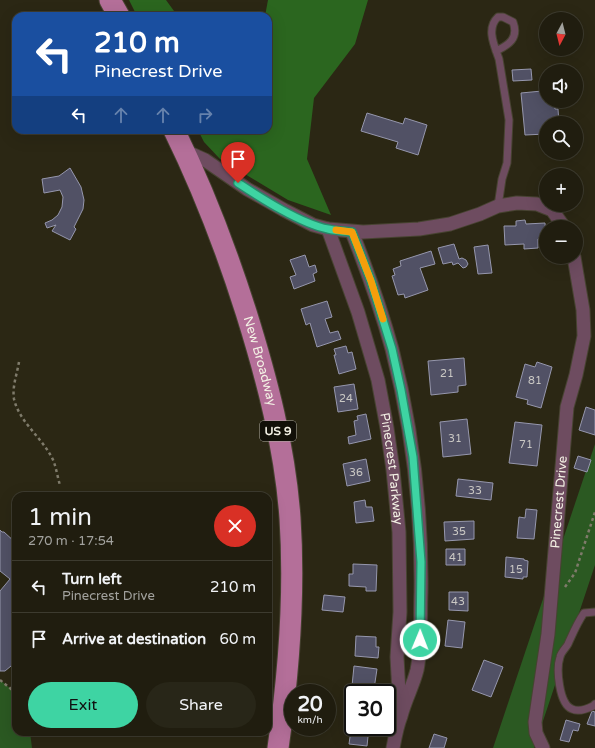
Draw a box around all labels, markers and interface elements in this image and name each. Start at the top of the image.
north arrow [539,12,583,56]
map controls [539,12,583,264]
text: 210 m [94,26,180,60]
icon: left [28,28,80,80]
text: Pinecrest Drive [94,60,222,82]
button: sound [539,64,583,108]
icon: left [68,104,90,126]
icon: ahead [110,104,132,126]
icon: ahead [152,104,174,126]
icon: right [194,104,216,126]
button: search [539,116,583,160]
pin [221,142,255,183]
icon: arrive [227,148,249,170]
button: + [539,168,583,212]
button: − [539,220,583,264]
street label: New Broadway [240,314,280,408]
house number: 21 [440,367,454,380]
house number: 81 [528,374,542,387]
house number: 24 [339,392,353,405]
street label: Pinecrest Parkway [376,411,406,526]
road number: US 9 [260,421,296,441]
house number: 31 [448,432,462,445]
house number: 71 [519,438,533,451]
street label: Pinecrest Drive [547,455,571,549]
house number: 36 [349,466,363,479]
house number: 33 [468,484,482,497]
text: 1 min [28,503,92,532]
button: close [214,505,256,547]
house number: 35 [452,525,466,538]
text: 270 m · 17:54 [28,533,114,549]
house number: 41 [449,551,463,564]
house number: 15 [509,563,523,576]
text: Turn left [62,570,122,588]
icon: left [28,576,50,598]
text: 210 m [210,578,256,596]
text: Pinecrest Drive [62,588,155,604]
house number: 43 [451,595,465,608]
position arrow [399,619,441,661]
icon: arrive [28,628,50,650]
text: Arrive at destination [62,630,206,648]
text: 60 m [219,630,256,648]
button: Exit [28,682,138,728]
button: Share [146,682,256,728]
speed limit sign: 30 [344,684,396,736]
text: 20 [297,693,323,717]
text: km/h [297,714,323,726]

